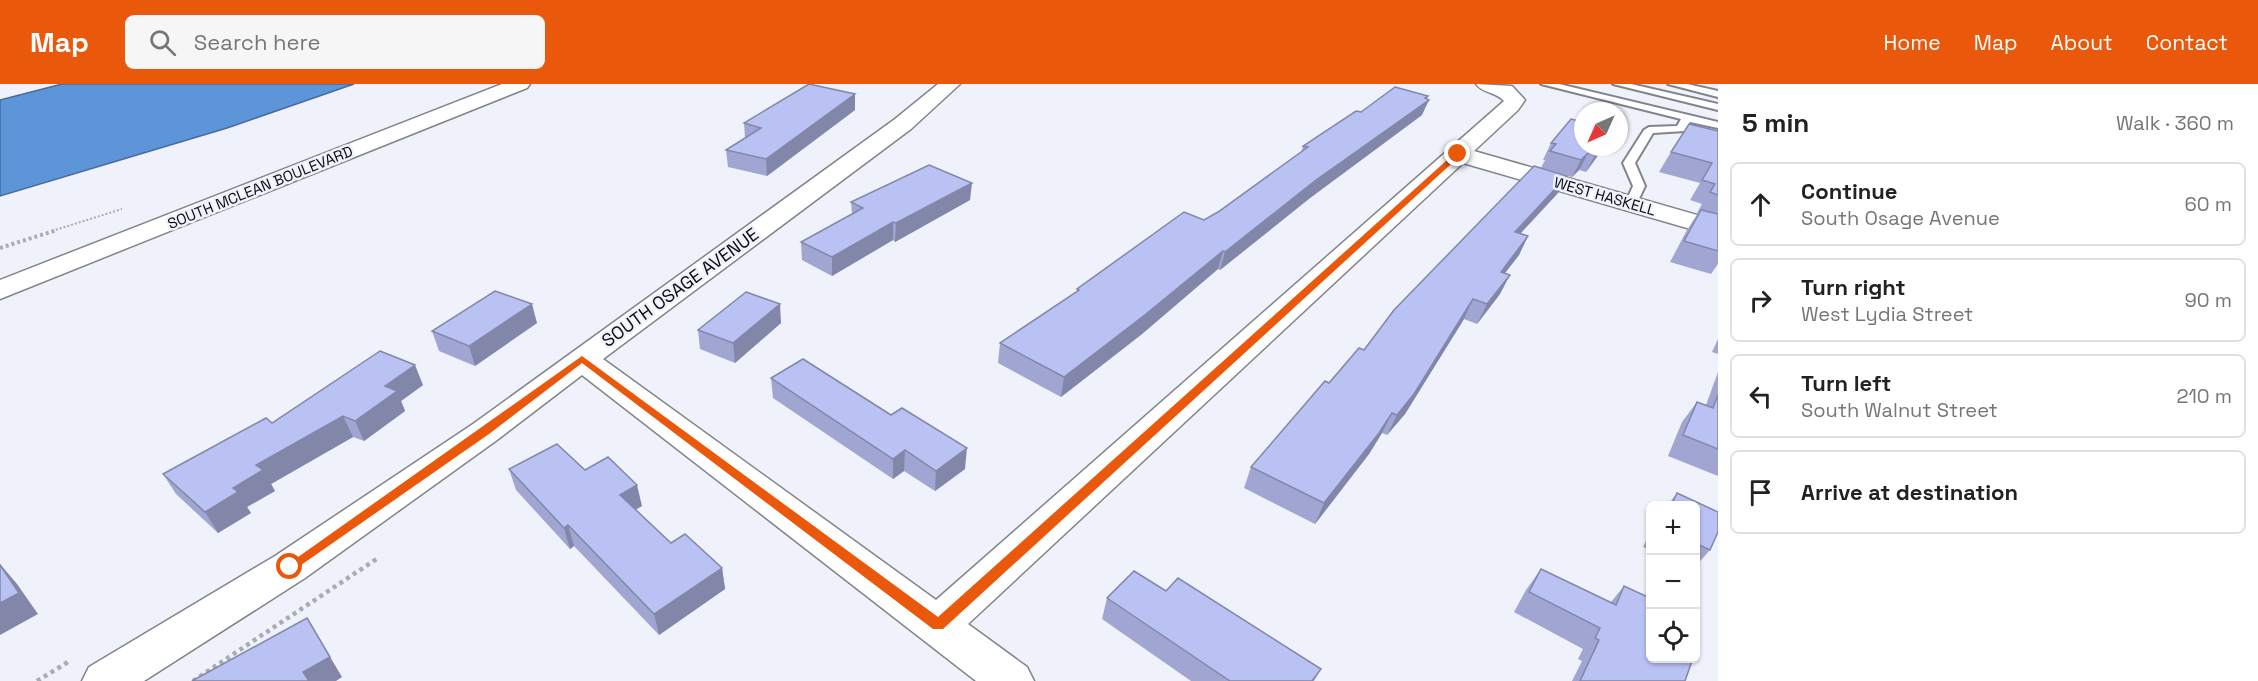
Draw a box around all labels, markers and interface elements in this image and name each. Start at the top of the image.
search box [125,15,545,69]
text: Map [30,24,89,60]
icon: search [146,26,179,59]
text: Search here [194,28,321,56]
text: Home [1883,29,1941,56]
text: Map [1974,29,2018,56]
text: About [2051,29,2113,56]
text: Contact [2146,29,2228,56]
north arrow [1574,102,1628,156]
text: 5 min [1742,106,1809,140]
text: Walk · 360 m [2116,110,2234,136]
route end [1444,140,1470,166]
street label: SOUTH MCLEAN BOULEVARD [165,141,355,233]
street label: WEST HASKELL [1552,172,1658,220]
text: Continue [1801,177,1897,205]
icon: ahead [1744,188,1777,221]
text: 60 m [2185,191,2232,217]
text: South Osage Avenue [1801,205,2000,231]
street label: SOUTH OSAGE AVENUE [597,222,763,352]
text: Turn right [1801,273,1906,301]
icon: right [1744,284,1777,317]
text: 90 m [2185,287,2232,313]
text: West Lydia Street [1801,301,1973,327]
text: Turn left [1801,369,1891,397]
icon: left [1744,380,1777,413]
text: 210 m [2176,383,2232,409]
text: South Walnut Street [1801,397,1998,423]
icon: arrive [1744,476,1777,509]
text: Arrive at destination [1801,478,2018,506]
map controls [1646,501,1700,663]
button: + [1646,501,1700,555]
route start [276,553,302,579]
button: − [1646,555,1700,609]
button: locate [1646,609,1700,663]

